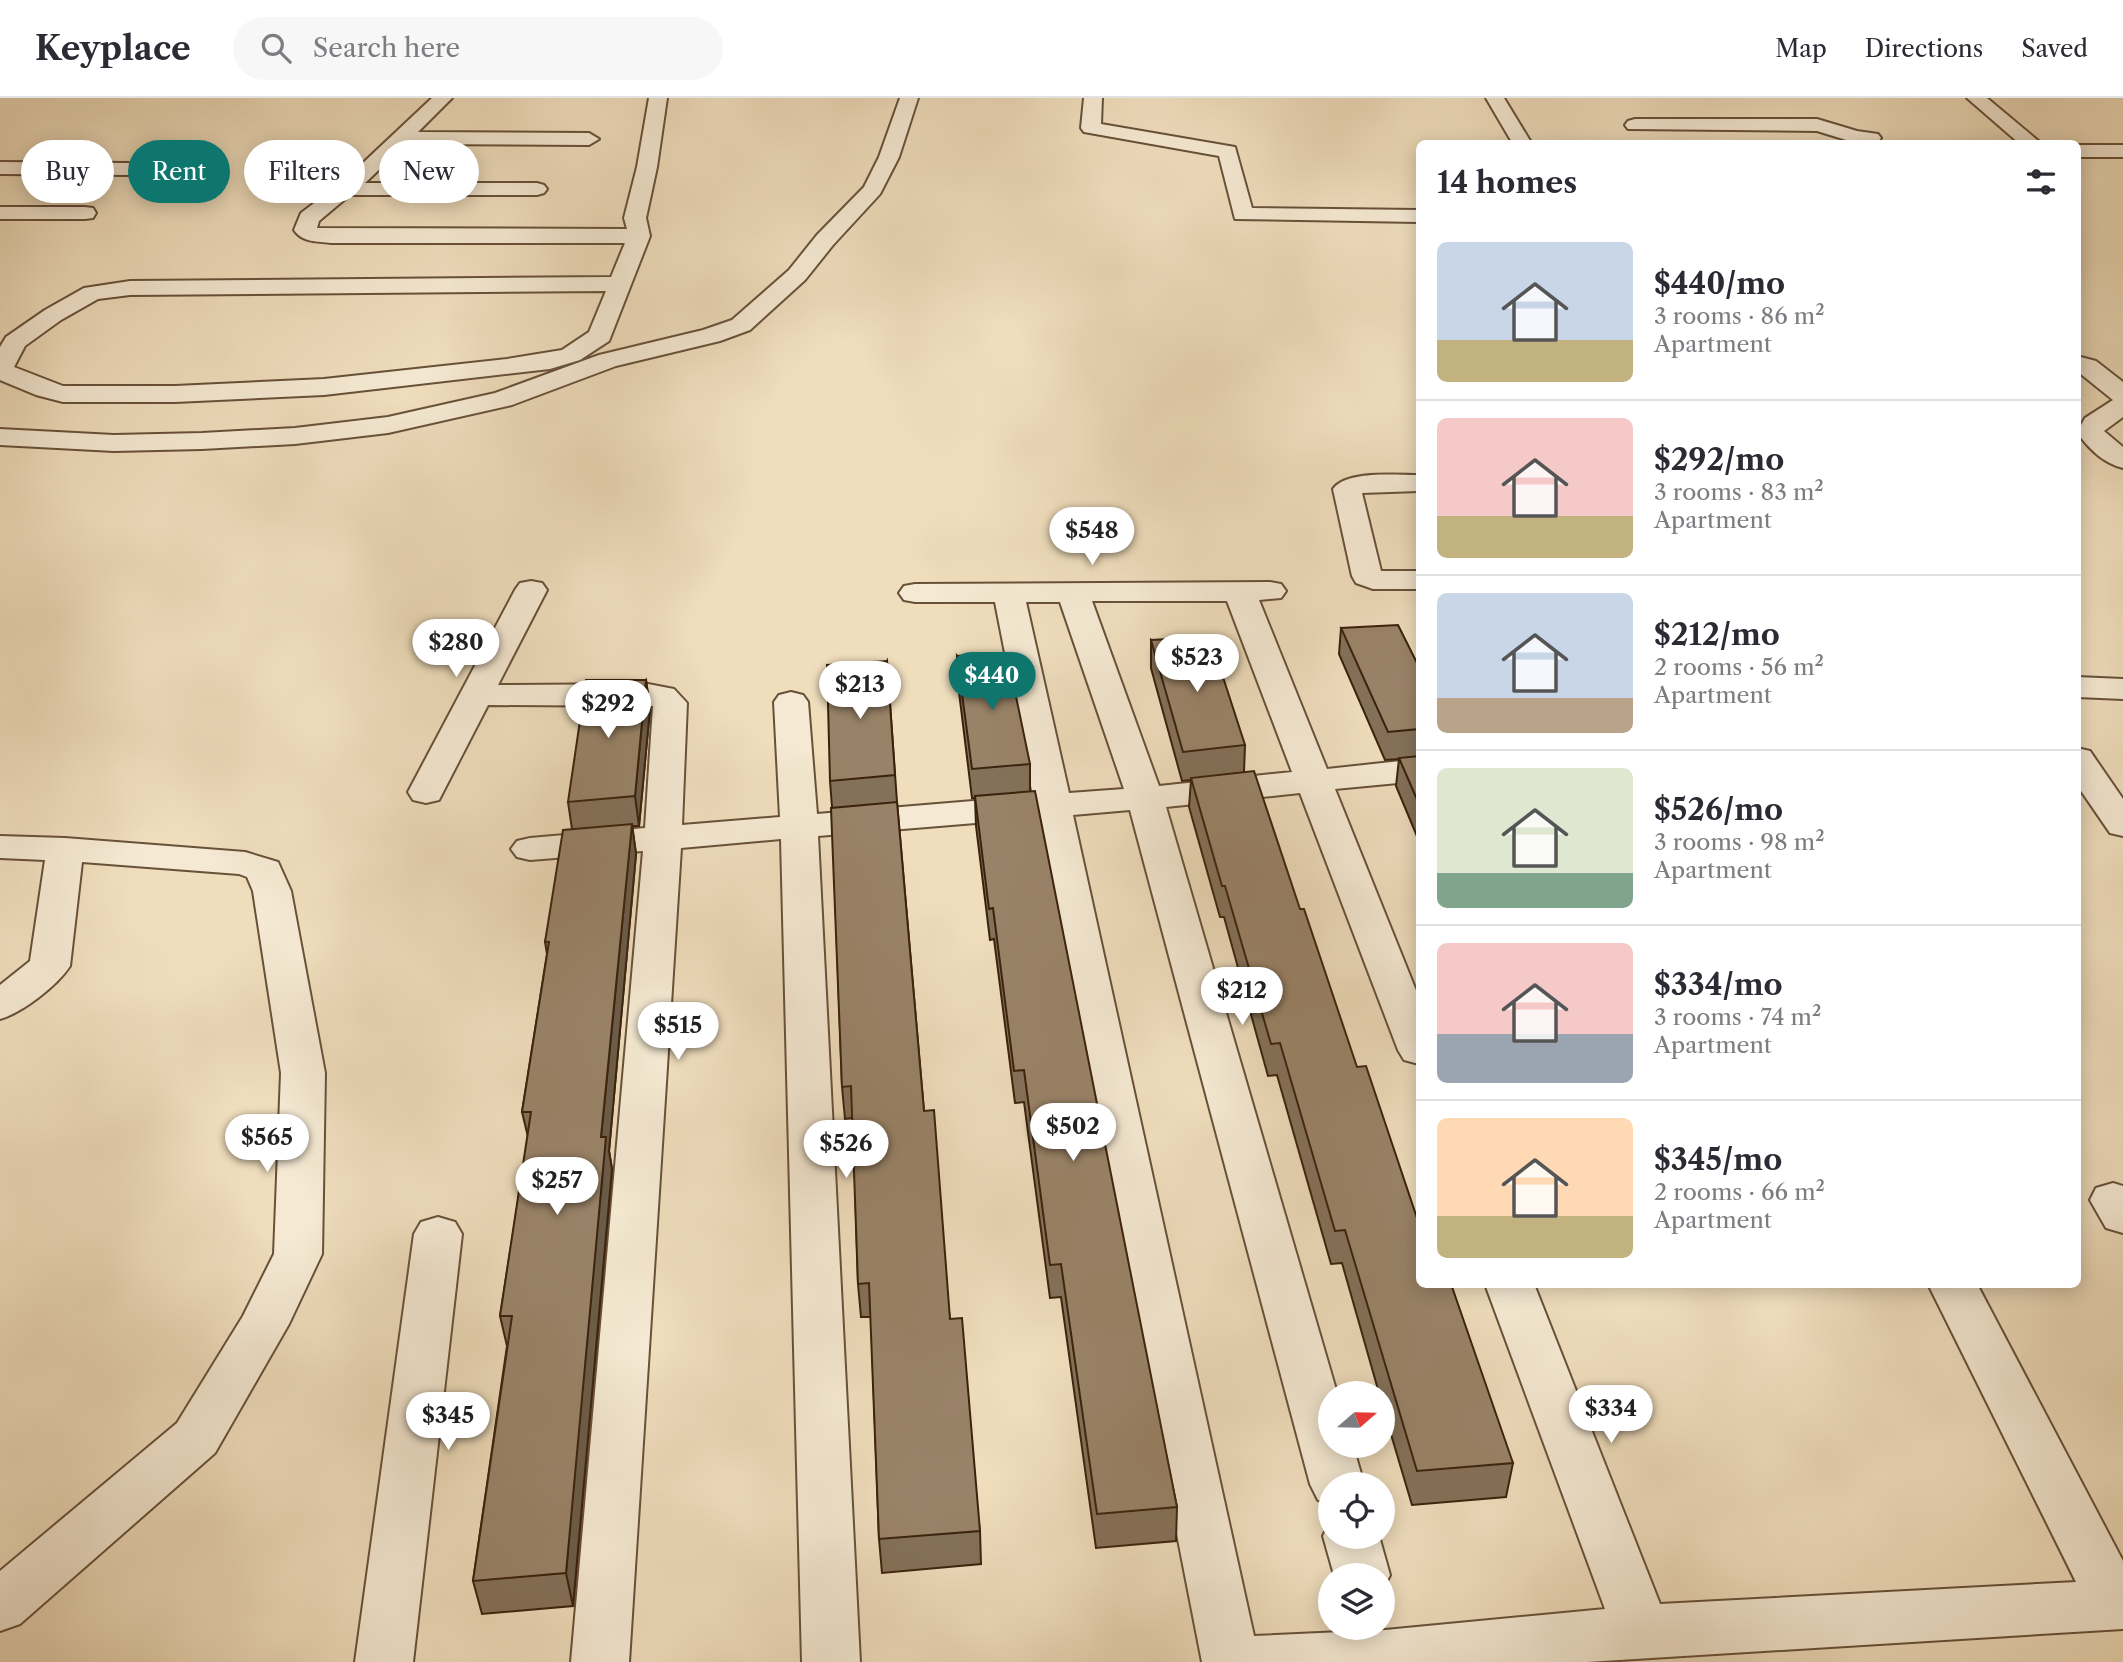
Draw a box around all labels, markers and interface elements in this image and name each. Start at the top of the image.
search box [233,17,723,80]
text: Keyplace [35,28,191,69]
icon: search [257,29,295,67]
text: Search here [313,32,460,64]
text: Map [1775,34,1827,63]
text: Directions [1865,34,1983,63]
text: Saved [2021,34,2088,63]
chip: Buy [21,140,114,203]
chip: Rent [128,140,230,203]
chip: Filters [244,140,365,203]
chip: New [379,140,479,203]
icon: filters [2022,163,2060,201]
text: 14 homes [1437,164,1577,201]
text: $440/mo [1654,265,1785,302]
icon: home [1493,270,1577,354]
text: 3 rooms · 86 m² [1654,302,1825,330]
text: Apartment [1654,330,1772,358]
text: $292/mo [1654,441,1784,478]
icon: home [1493,446,1577,530]
text: 3 rooms · 83 m² [1654,478,1824,506]
text: Apartment [1654,506,1772,534]
pin: $548 [1051,508,1133,567]
text: $548 [1065,516,1119,544]
text: $212/mo [1654,616,1780,653]
pin: $280 [415,620,497,679]
icon: home [1493,621,1577,705]
text: $280 [428,628,484,656]
pin: $523 [1156,634,1238,694]
text: $523 [1171,643,1223,671]
pin: $440 [951,652,1033,712]
text: 2 rooms · 56 m² [1654,653,1824,681]
text: $440 [965,661,1019,689]
pin: $213 [819,662,901,721]
text: $213 [835,670,885,698]
pin: $292 [567,680,649,740]
text: Apartment [1654,681,1772,709]
text: $292 [581,689,635,717]
text: $526/mo [1654,791,1783,828]
icon: home [1493,796,1577,880]
text: 3 rooms · 98 m² [1654,828,1825,856]
text: Apartment [1654,856,1772,884]
text: $334/mo [1654,966,1783,1003]
pin: $212 [1201,968,1283,1027]
icon: home [1493,971,1577,1055]
text: $212 [1217,976,1267,1004]
pin: $515 [637,1002,719,1062]
text: 3 rooms · 74 m² [1654,1003,1821,1031]
text: $515 [654,1011,702,1039]
text: Apartment [1654,1031,1772,1059]
pin: $502 [1032,1104,1114,1163]
text: $502 [1046,1112,1100,1140]
pin: $565 [226,1114,308,1174]
pin: $526 [805,1121,887,1180]
text: $565 [241,1123,293,1151]
text: $526 [820,1129,872,1157]
text: $345/mo [1654,1141,1782,1178]
icon: home [1493,1146,1577,1230]
pin: $257 [516,1158,598,1217]
text: $257 [531,1166,583,1194]
text: 2 rooms · 66 m² [1654,1178,1825,1206]
text: Apartment [1654,1206,1772,1234]
north arrow [1318,1381,1395,1458]
map controls [1318,1381,1395,1640]
pin: $334 [1570,1386,1652,1445]
pin: $345 [407,1392,489,1452]
text: $334 [1585,1394,1637,1422]
text: $345 [422,1401,474,1429]
button: locate [1318,1472,1395,1549]
button: layers [1318,1563,1395,1640]

